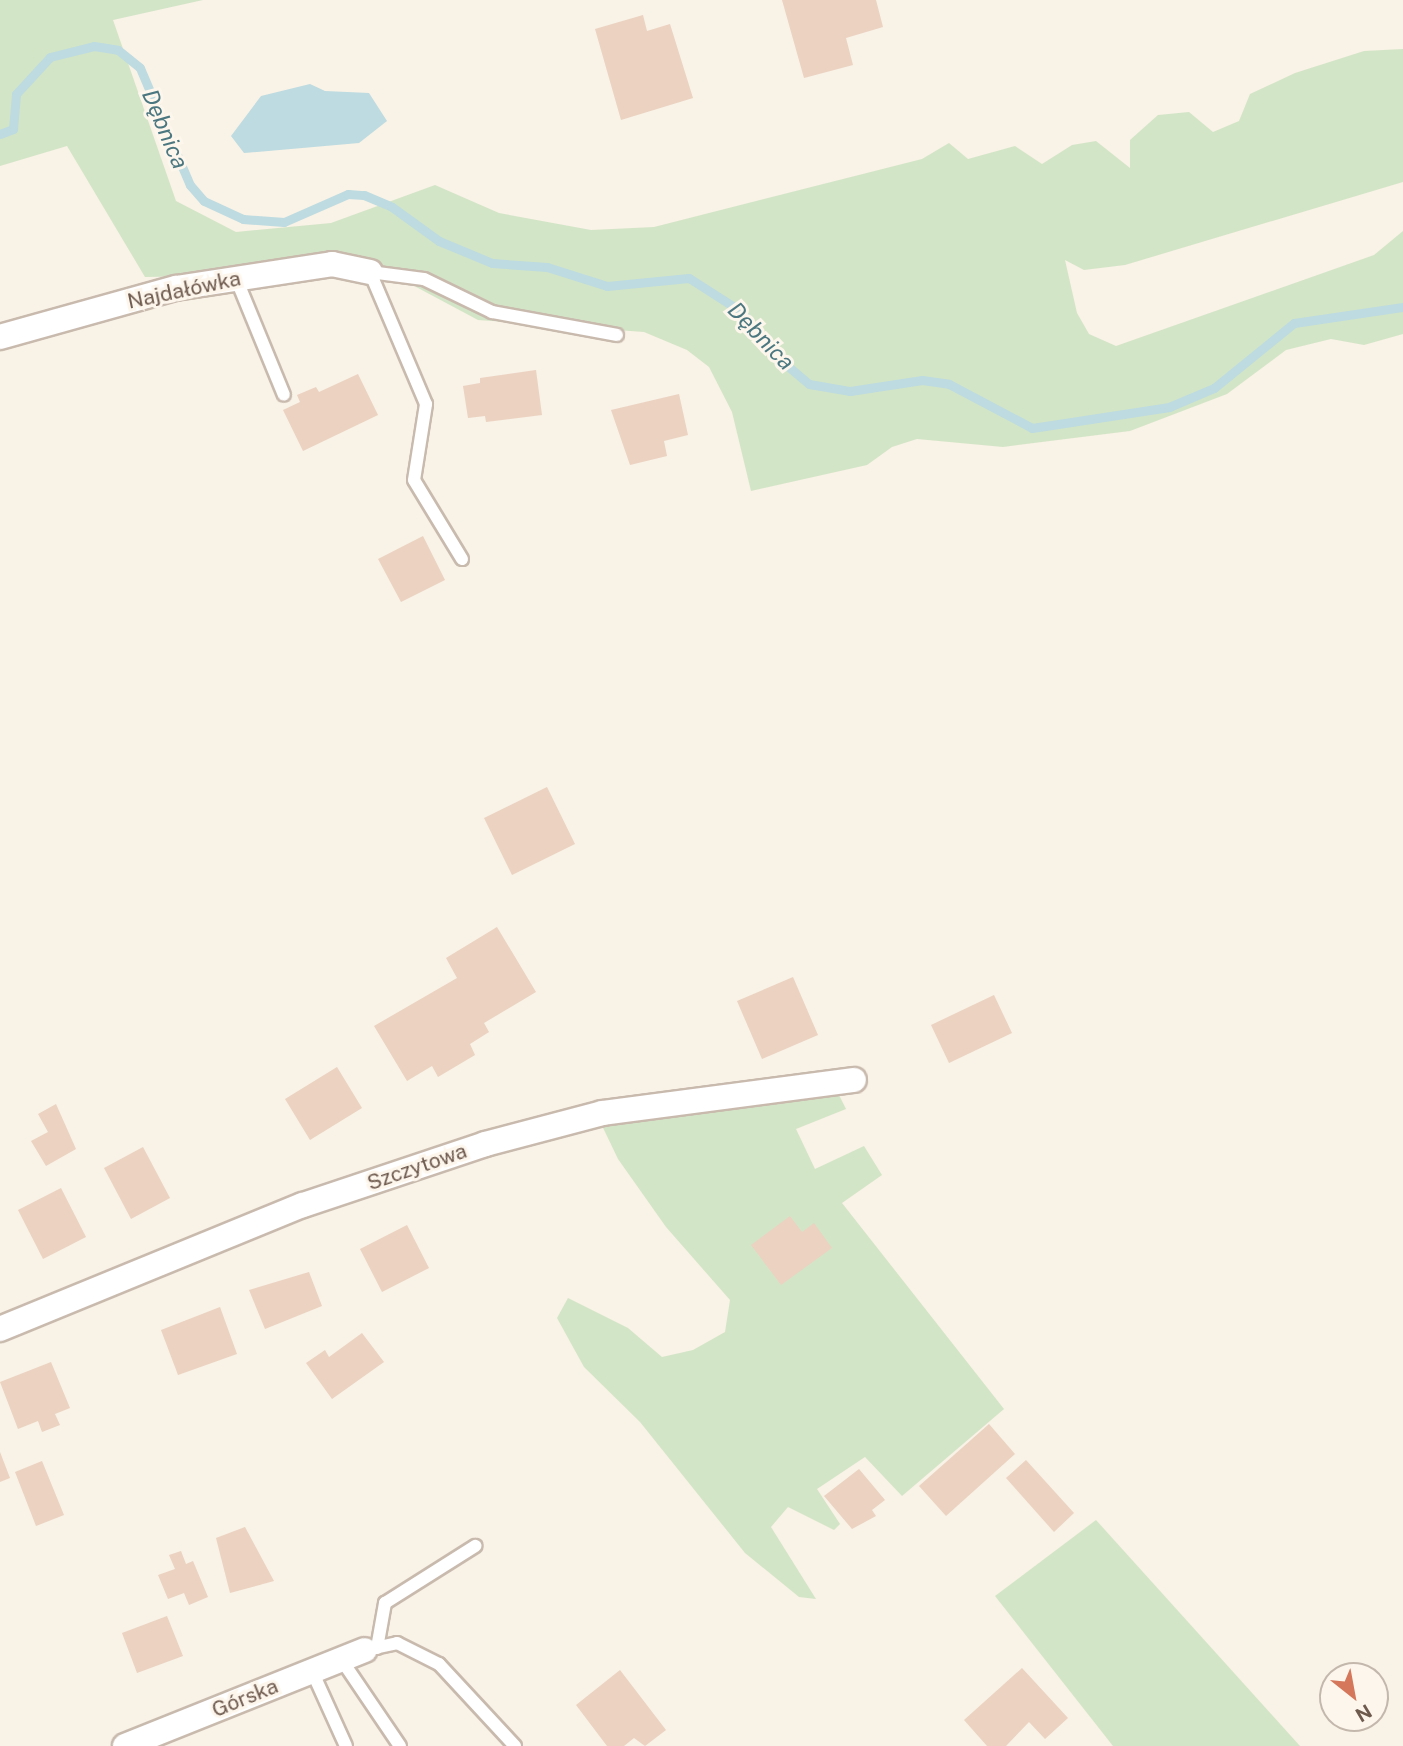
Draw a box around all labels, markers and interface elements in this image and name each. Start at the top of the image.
water label: Dębnica [136,85,194,173]
street label: Najdałówka [125,266,243,314]
water label: Dębnica [722,296,800,376]
street label: Szczytowa [364,1138,470,1196]
north arrow [1319,1662,1389,1732]
street label: Górska [208,1673,282,1723]
text: N [1352,1700,1376,1727]

